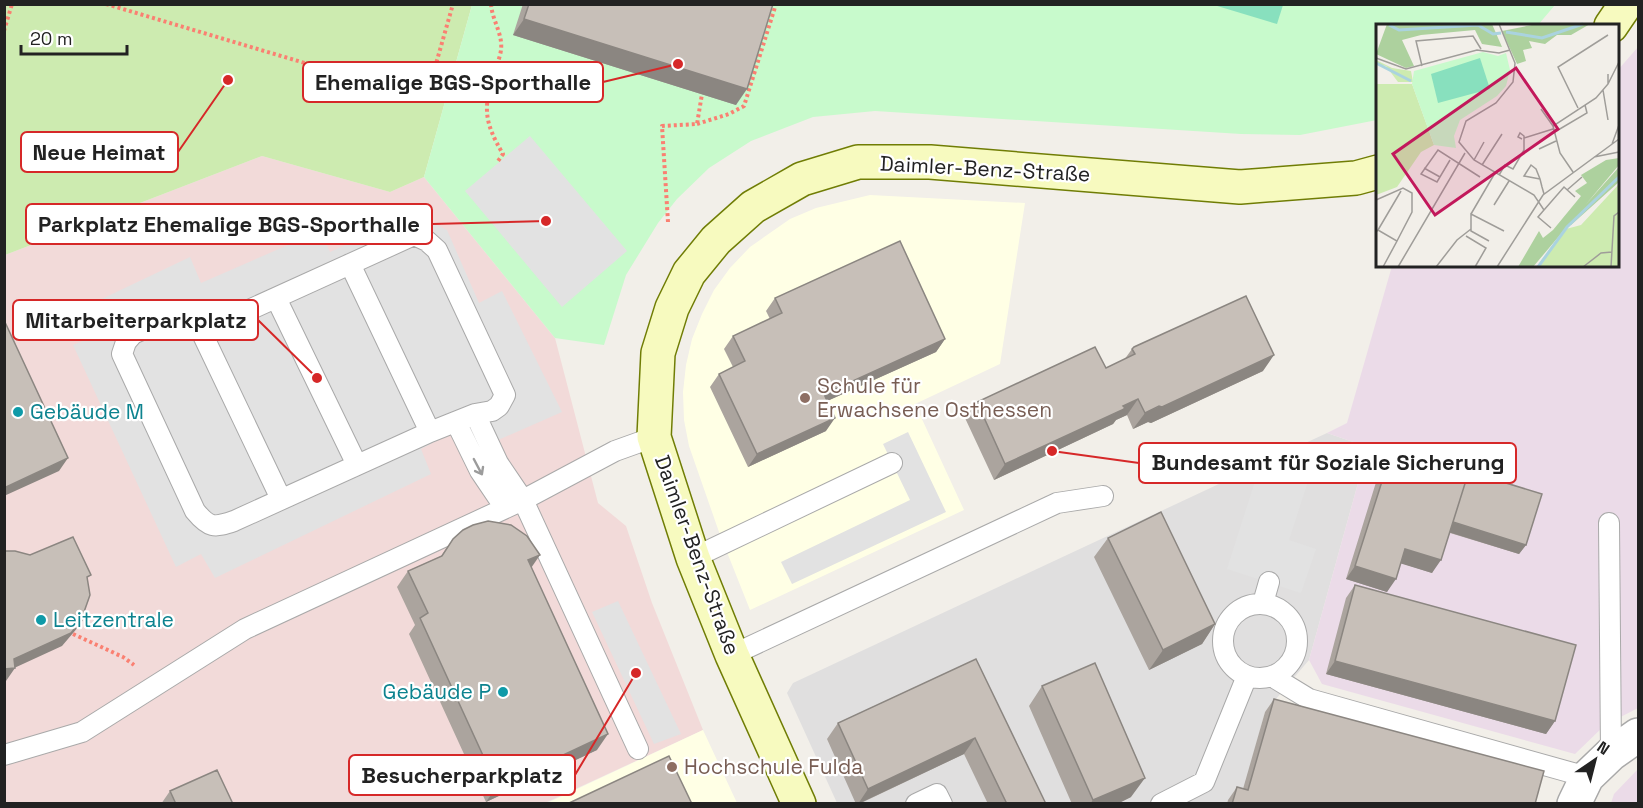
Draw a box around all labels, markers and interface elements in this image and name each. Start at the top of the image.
scale bar [21,18,128,56]
inset map [1376,24,1619,267]
text: 20 m [30,27,73,50]
callout: Ehemalige BGS-Sporthalle [303,62,603,102]
text: Ehemalige BGS-Sporthalle [315,68,591,96]
callout: Neue Heimat [21,132,178,172]
text: Neue Heimat [33,138,166,166]
street label: Daimler-Benz-Straße [879,150,1091,187]
callout: Parkplatz Ehemalige BGS-Sporthalle [26,204,432,244]
text: Parkplatz Ehemalige BGS-Sporthalle [38,210,420,238]
callout: Mitarbeiterparkplatz [13,300,258,340]
text: Mitarbeiterparkplatz [25,306,247,334]
place label: Schule für Erwachsene Osthessen [817,372,1052,423]
marker: Schule für Erwachsene Osthessen [798,391,812,405]
place label: Gebäude M [30,398,144,425]
marker: Gebäude M [11,405,25,419]
callout: Bundesamt für Soziale Sicherung [1139,443,1516,483]
text: Bundesamt für Soziale Sicherung [1151,448,1505,476]
street label: Daimler-Benz-Straße [649,451,746,658]
one-way arrow [473,457,484,475]
place label: Leitzentrale [53,606,174,633]
marker: Leitzentrale [34,613,48,627]
place label: Gebäude P [383,678,491,705]
marker: Gebäude P [496,685,510,699]
north arrow [1565,730,1625,790]
text: N [1593,736,1614,760]
place label: Hochschule Fulda [684,753,863,780]
callout: Besucherparkplatz [349,755,575,795]
marker: Hochschule Fulda [665,760,679,774]
text: Besucherparkplatz [361,761,563,789]

